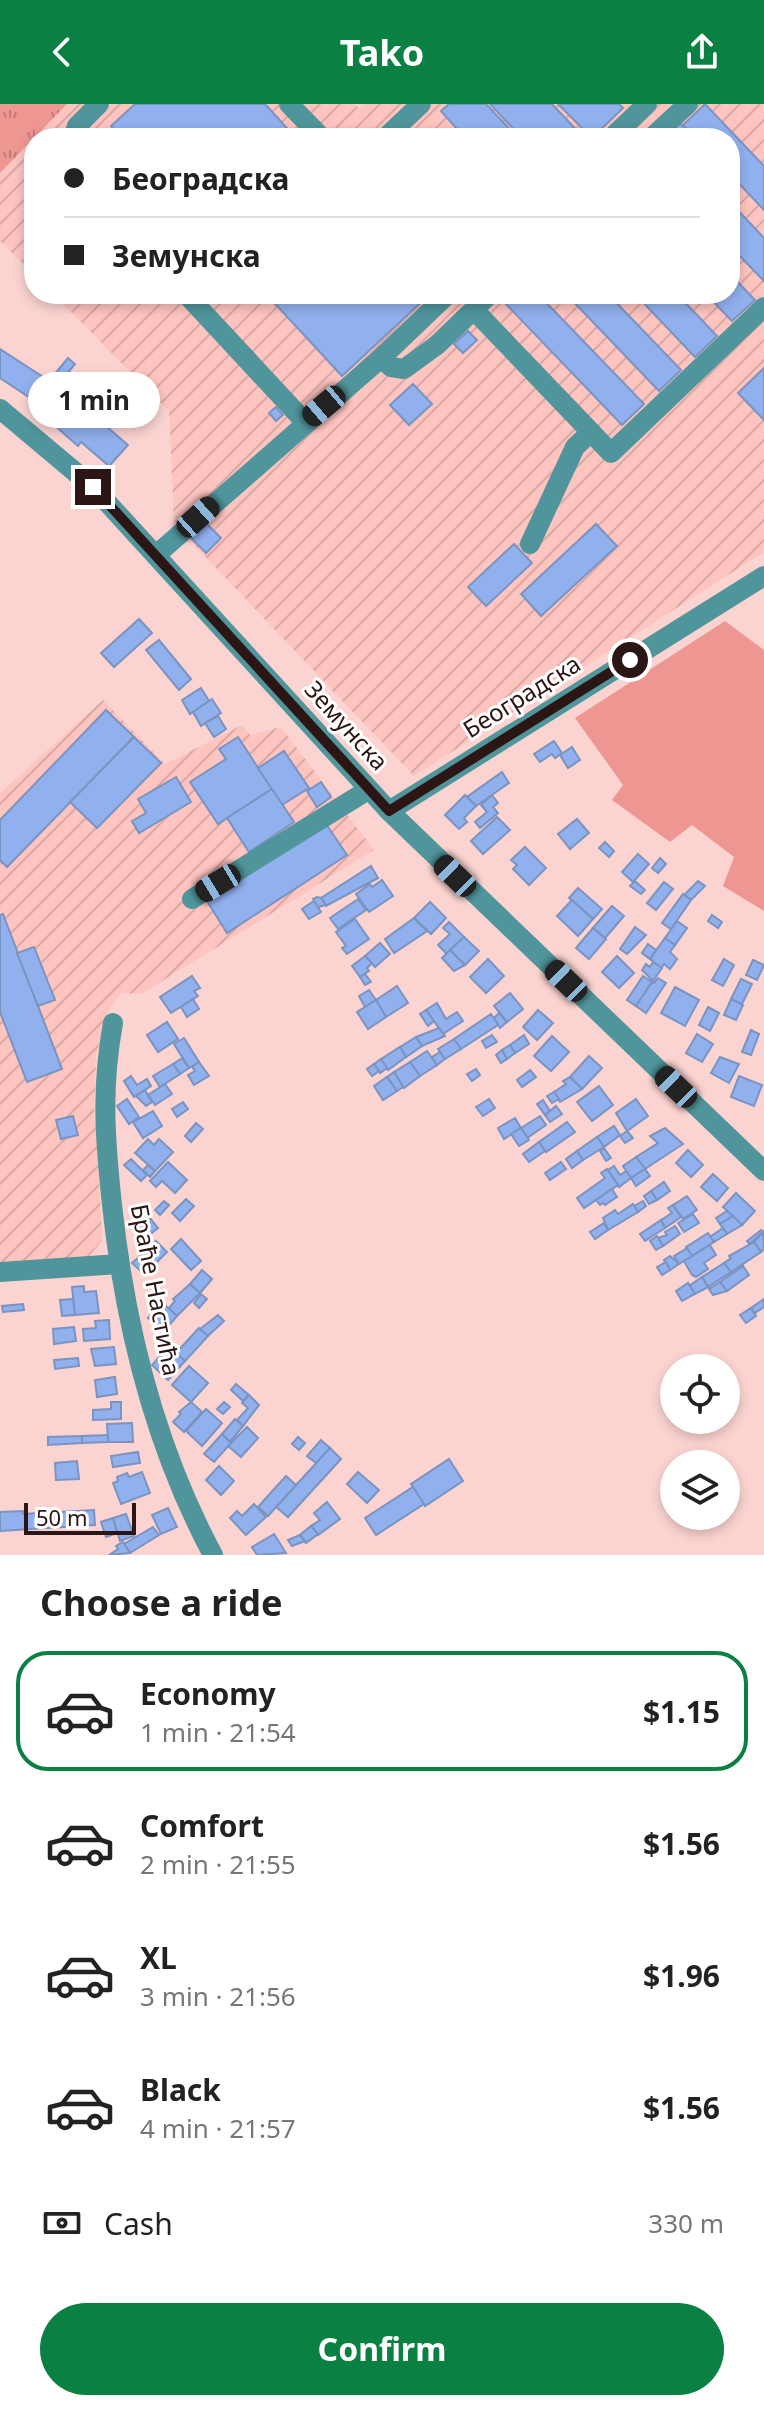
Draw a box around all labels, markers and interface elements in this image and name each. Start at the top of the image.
text: Tako [340,28,424,77]
icon: back [40,30,84,74]
icon: share [680,30,724,74]
text: Београдска [112,158,289,199]
text: Земунска [112,235,261,276]
callout: 1 min [27,371,159,427]
car [298,381,350,431]
text: 1 min [58,382,130,418]
route end [75,469,111,505]
car [172,492,224,542]
route start [612,642,648,678]
street label: Београдска [456,647,586,745]
street label: Земунска [298,673,396,777]
car [429,851,481,901]
car [191,860,245,906]
car [540,956,592,1006]
car [650,1062,702,1112]
street label: Браће Настића [124,1201,189,1378]
map controls [660,1354,740,1530]
button: locate [660,1354,740,1434]
button: layers [660,1450,740,1530]
scale bar [24,1499,136,1535]
text: 50 m [36,1502,87,1532]
text: Choose a ride [40,1578,282,1627]
text: Economy [140,1673,276,1714]
icon: car [44,1675,116,1747]
text: $1.15 [643,1691,720,1732]
text: 1 min · 21:54 [140,1714,296,1750]
text: Comfort [140,1805,264,1846]
icon: car [44,1807,116,1879]
text: $1.56 [643,1823,720,1864]
text: 2 min · 21:55 [140,1846,296,1882]
text: XL [140,1937,177,1978]
icon: car [44,1939,116,2011]
text: $1.96 [643,1955,720,1996]
text: 3 min · 21:56 [140,1978,296,2014]
text: Black [140,2069,221,2110]
icon: car [44,2071,116,2143]
text: $1.56 [643,2087,720,2128]
text: 4 min · 21:57 [140,2110,296,2146]
icon: cash [40,2201,84,2245]
text: Cash [104,2203,173,2244]
text: 330 m [648,2205,724,2241]
button: Confirm [40,2303,724,2395]

